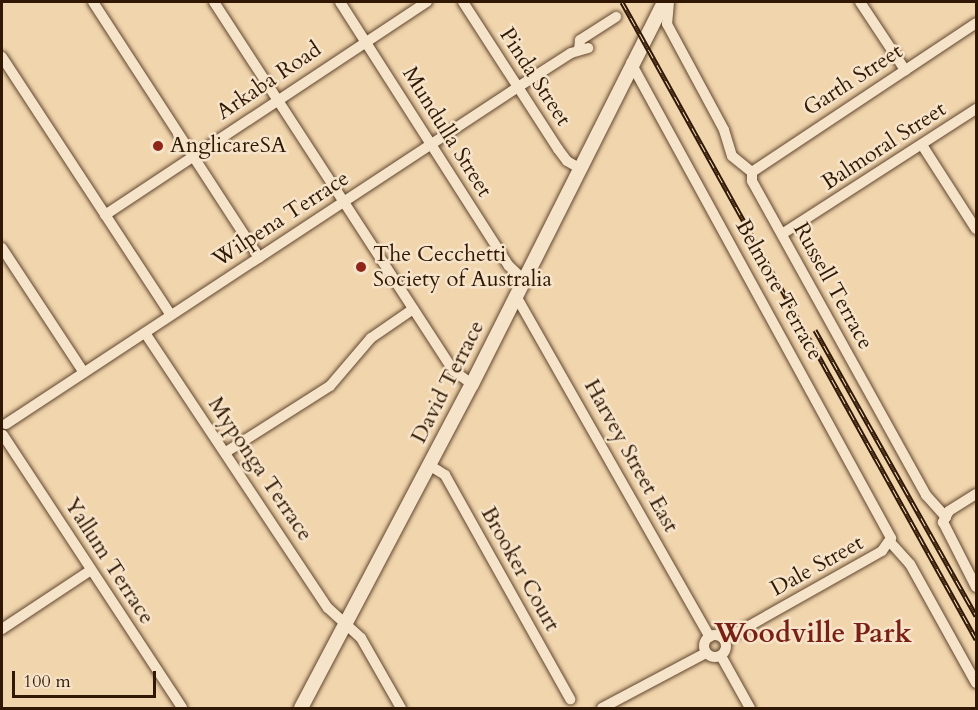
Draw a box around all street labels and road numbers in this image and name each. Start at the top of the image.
street label: Pinda Street [493,23,577,131]
street label: Arkaba Road [212,36,326,126]
street label: Garth Street [799,38,907,122]
street label: Mundulla Street [396,62,498,202]
street label: Balmoral Street [817,96,951,196]
street label: Wilpena Terrace [208,165,354,273]
street label: Belmore Terrace [729,215,829,365]
street label: Russell Terrace [787,218,879,354]
street label: David Terrace [406,316,490,448]
street label: Harvey Street East [578,375,684,537]
street label: Myponga Terrace [202,392,318,546]
street label: Yallum Terrace [58,493,160,629]
street label: Brooker Court [475,502,565,636]
street label: Dale Street [766,530,868,602]

